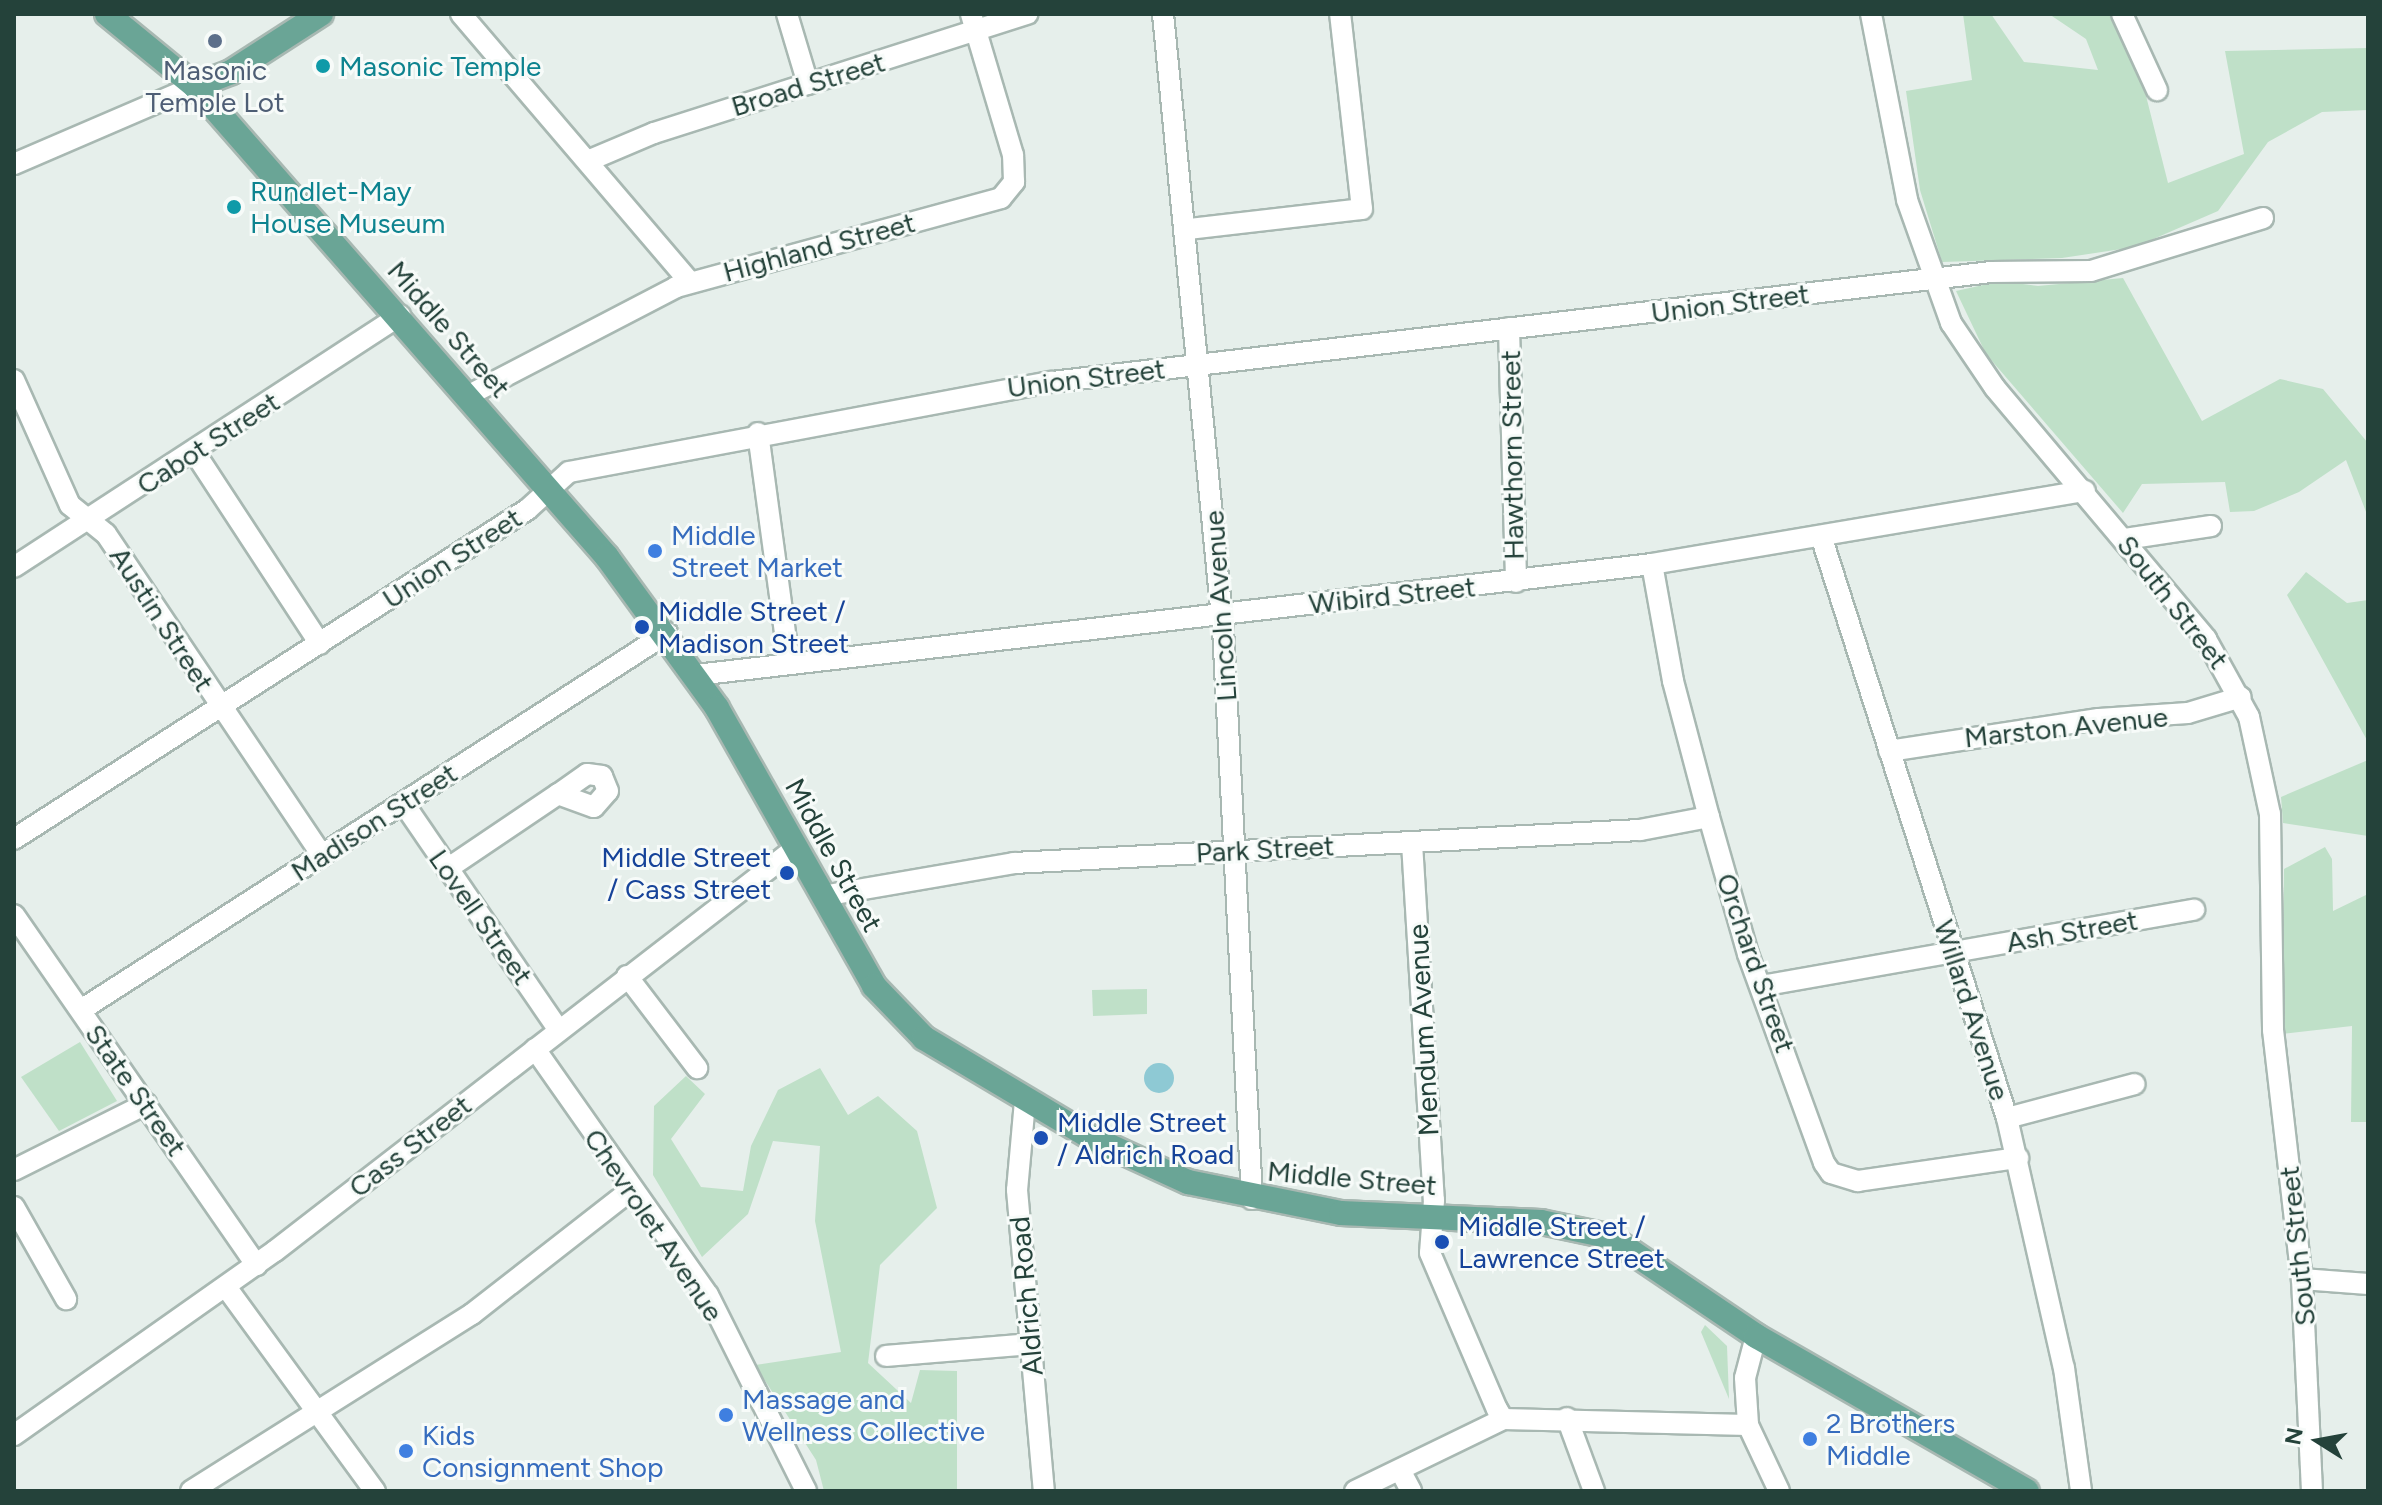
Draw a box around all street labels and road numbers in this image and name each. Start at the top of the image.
street label: Broad Street [727,45,889,123]
street label: Highland Street [719,205,919,289]
street label: Middle Street [381,254,517,404]
street label: Union Street [1649,277,1811,329]
street label: Hawthorn Street [1493,350,1531,560]
street label: Union Street [1005,352,1167,404]
street label: Cabot Street [130,385,286,501]
street label: Union Street [376,501,528,615]
street label: Lincoln Avenue [1197,509,1243,703]
street label: South Street [2110,528,2236,676]
street label: Austin Street [103,540,221,698]
street label: Wibird Street [1307,570,1477,620]
street label: Marston Avenue [1963,700,2169,754]
street label: Madison Street [285,756,463,888]
street label: Middle Street [778,773,890,937]
street label: Park Street [1195,829,1335,869]
street label: Lovell Street [422,843,540,991]
street label: Orchard Street [1710,869,1802,1057]
street label: Ash Street [2004,903,2140,959]
street label: Willard Avenue [1927,916,2017,1104]
street label: Mendum Avenue [1401,923,1445,1137]
street label: State Street [78,1018,194,1162]
street label: Cass Street [342,1088,478,1204]
street label: Chevrolet Avenue [577,1122,731,1328]
street label: Middle Street [1266,1154,1438,1202]
street label: South Street [2272,1164,2322,1328]
street label: Aldrich Road [1002,1215,1050,1377]

